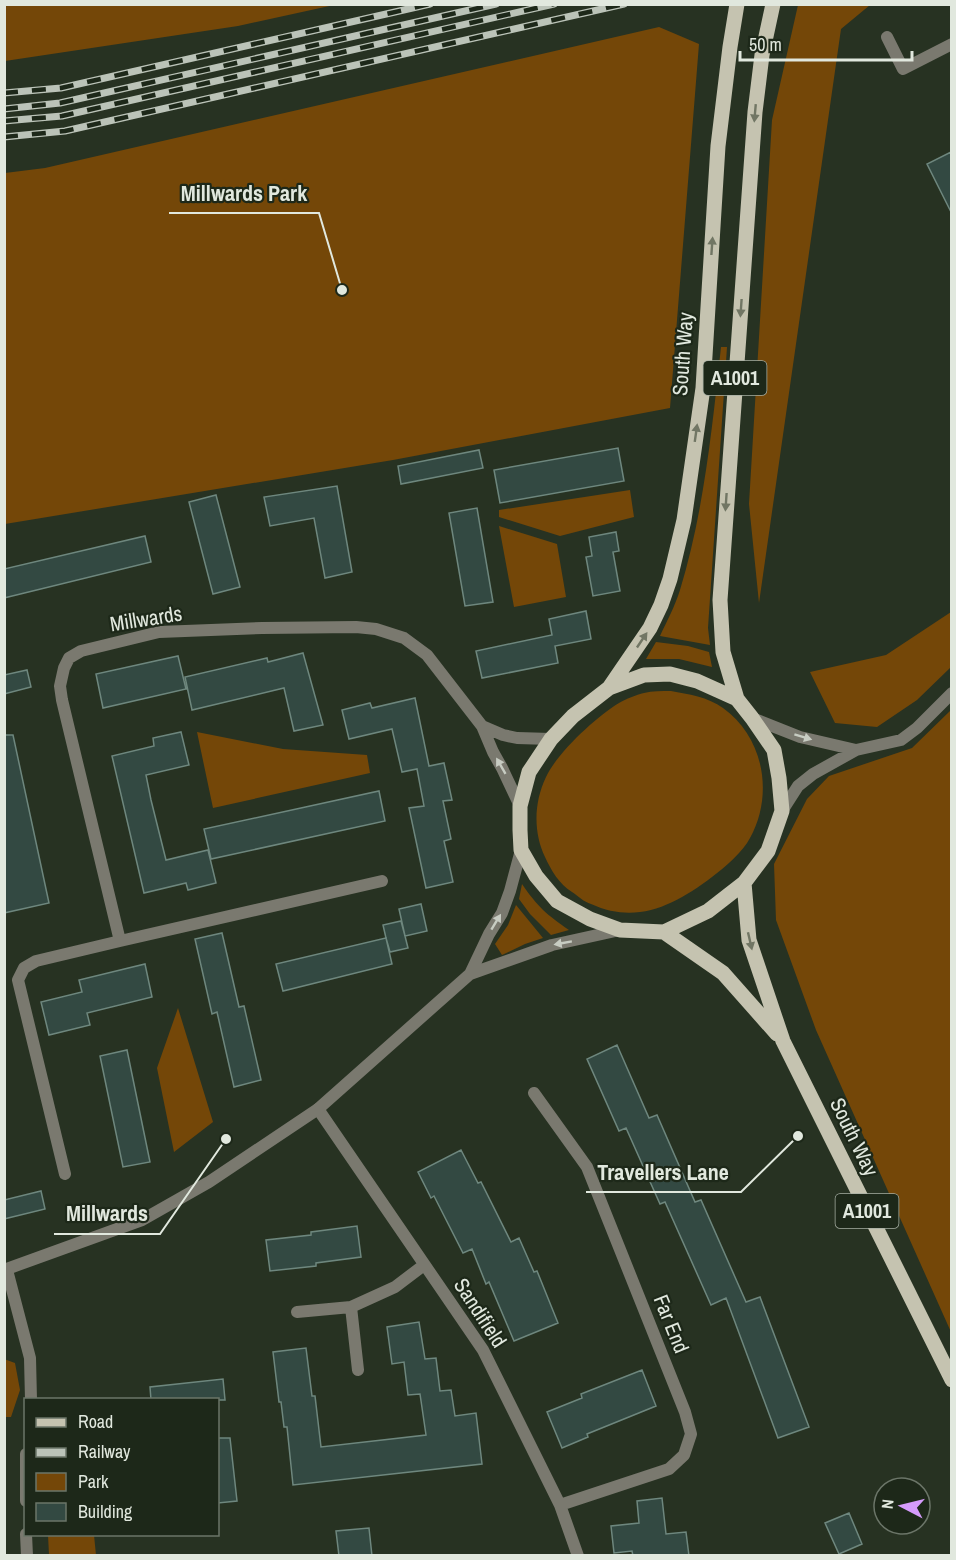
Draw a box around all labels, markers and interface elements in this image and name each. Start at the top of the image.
scale bar [740,24,912,62]
text: 50 m [749,32,782,57]
one-way arrow [750,104,760,123]
callout: Millwards Park [169,173,319,213]
text: Millwards Park [181,178,308,208]
one-way arrow [707,237,717,256]
one-way arrow [736,298,745,317]
street label: South Way [665,311,700,397]
road number: A1001 [704,361,766,395]
one-way arrow [692,424,701,443]
one-way arrow [722,493,731,512]
street label: Millwards [108,598,184,639]
one-way arrow [636,633,648,649]
one-way arrow [794,733,812,742]
one-way arrow [495,758,506,774]
one-way arrow [491,914,502,930]
one-way arrow [746,932,756,951]
one-way arrow [554,938,573,947]
street label: South Way [823,1093,886,1181]
callout: Travellers Lane [586,1152,741,1192]
text: Travellers Lane [597,1157,729,1187]
callout: Millwards [54,1194,160,1234]
road number: A1001 [836,1194,898,1228]
text: Millwards [66,1198,148,1228]
street label: Sandifield [447,1272,514,1353]
street label: Far End [647,1290,696,1357]
legend [24,1398,219,1536]
text: Road [78,1409,113,1434]
text: Railway [78,1439,131,1464]
text: Park [78,1469,109,1494]
north arrow [872,1476,932,1536]
text: N [876,1498,899,1510]
text: Building [78,1499,133,1524]

